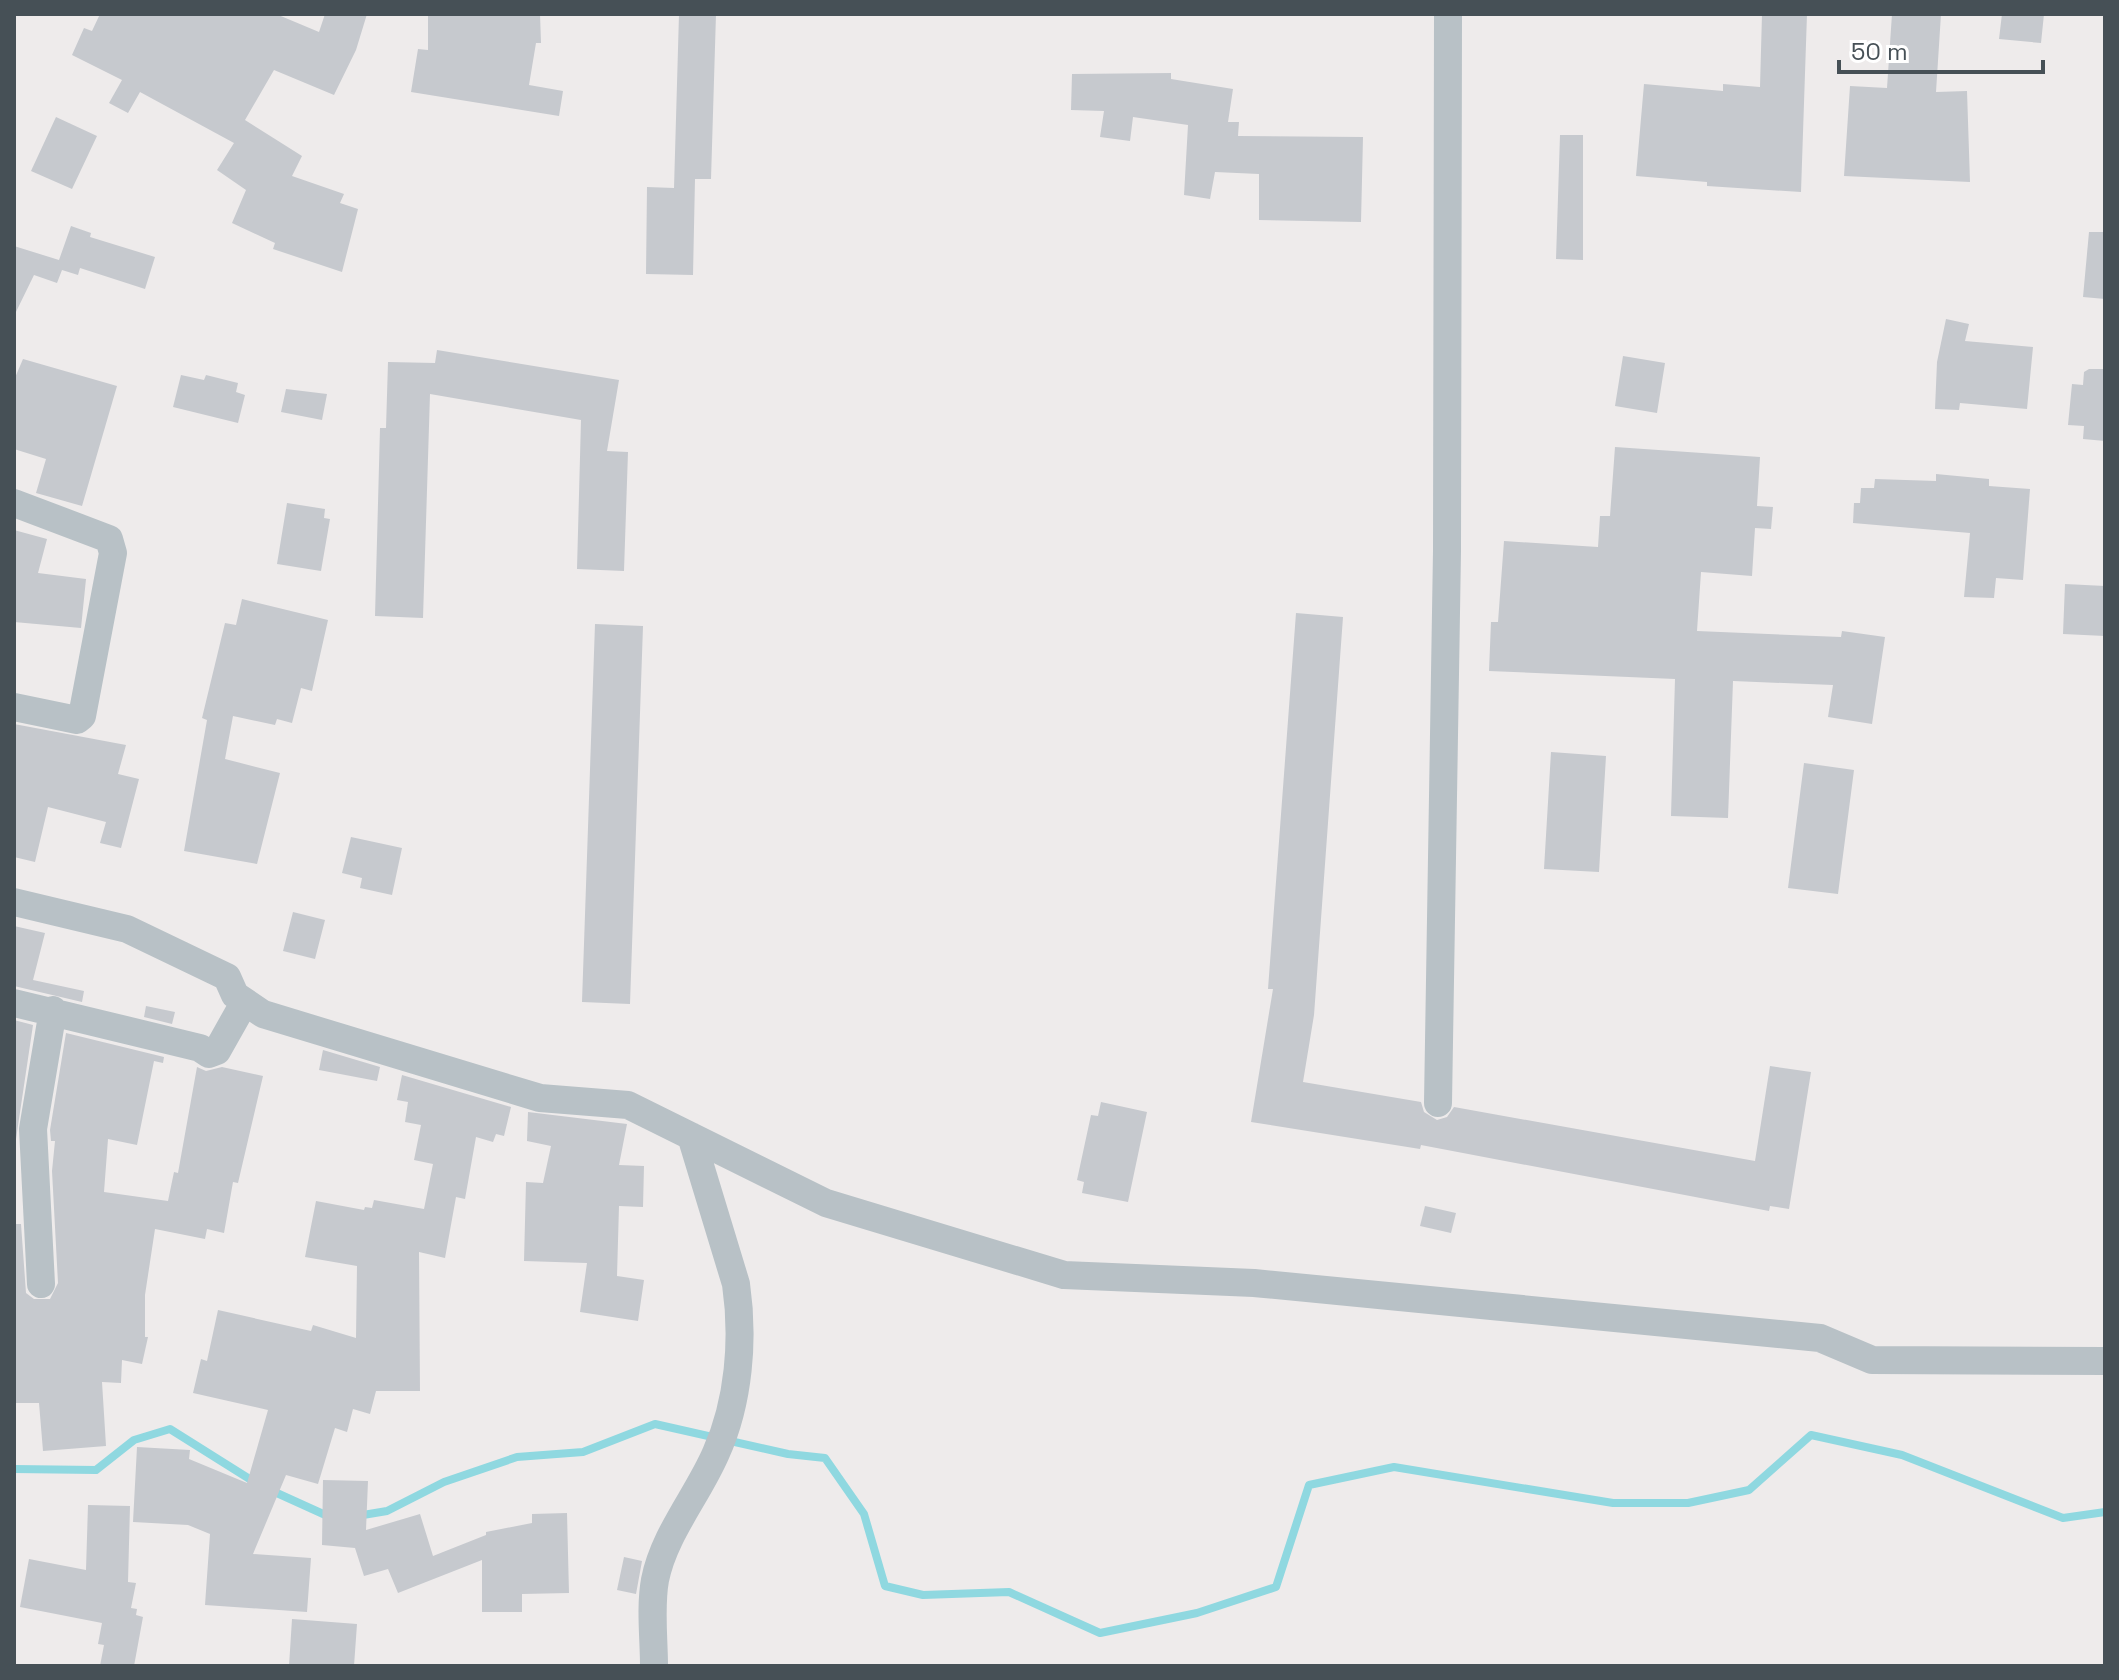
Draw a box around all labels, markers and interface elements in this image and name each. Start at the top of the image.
scale bar [1839,24,2043,74]
text: 50 m [1851,36,1908,67]

